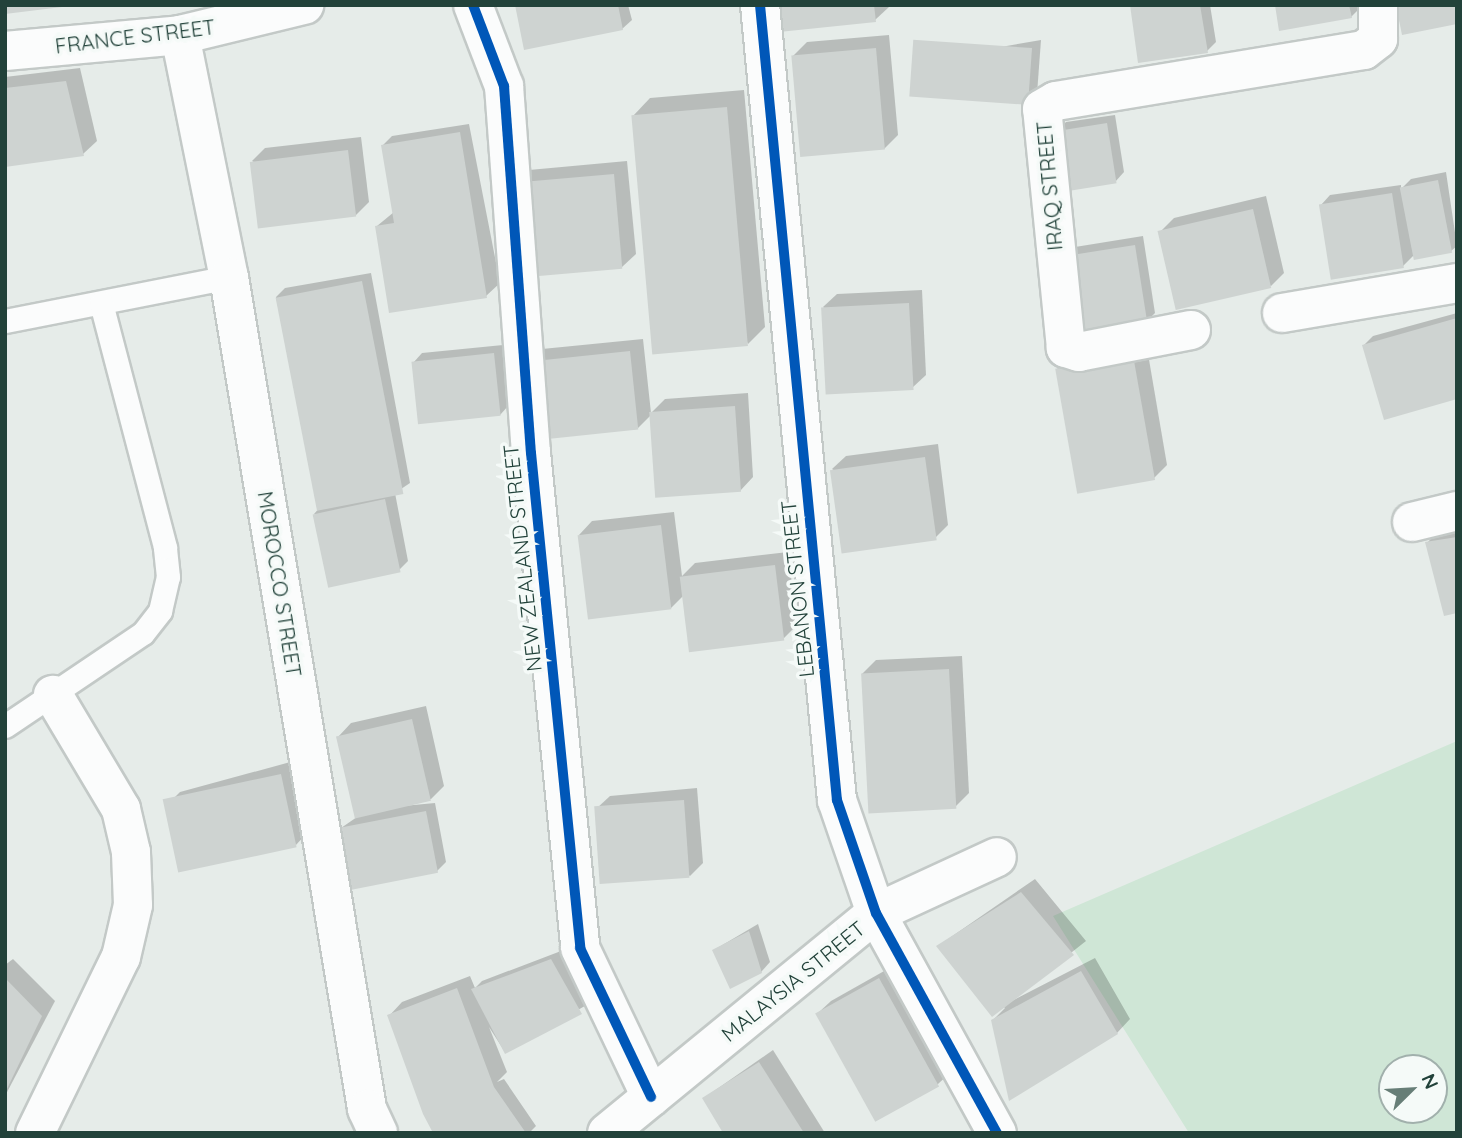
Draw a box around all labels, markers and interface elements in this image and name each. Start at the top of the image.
street label: FRANCE STREET [53,14,217,58]
street label: IRAQ STREET [1031,120,1067,252]
street label: NEW ZEALAND STREET [498,443,546,673]
street label: MOROCCO STREET [253,489,307,679]
street label: LEBANON STREET [775,499,819,679]
street label: MALAYSIA STREET [716,915,870,1047]
north arrow [1378,1054,1448,1124]
text: N [1417,1070,1444,1093]

